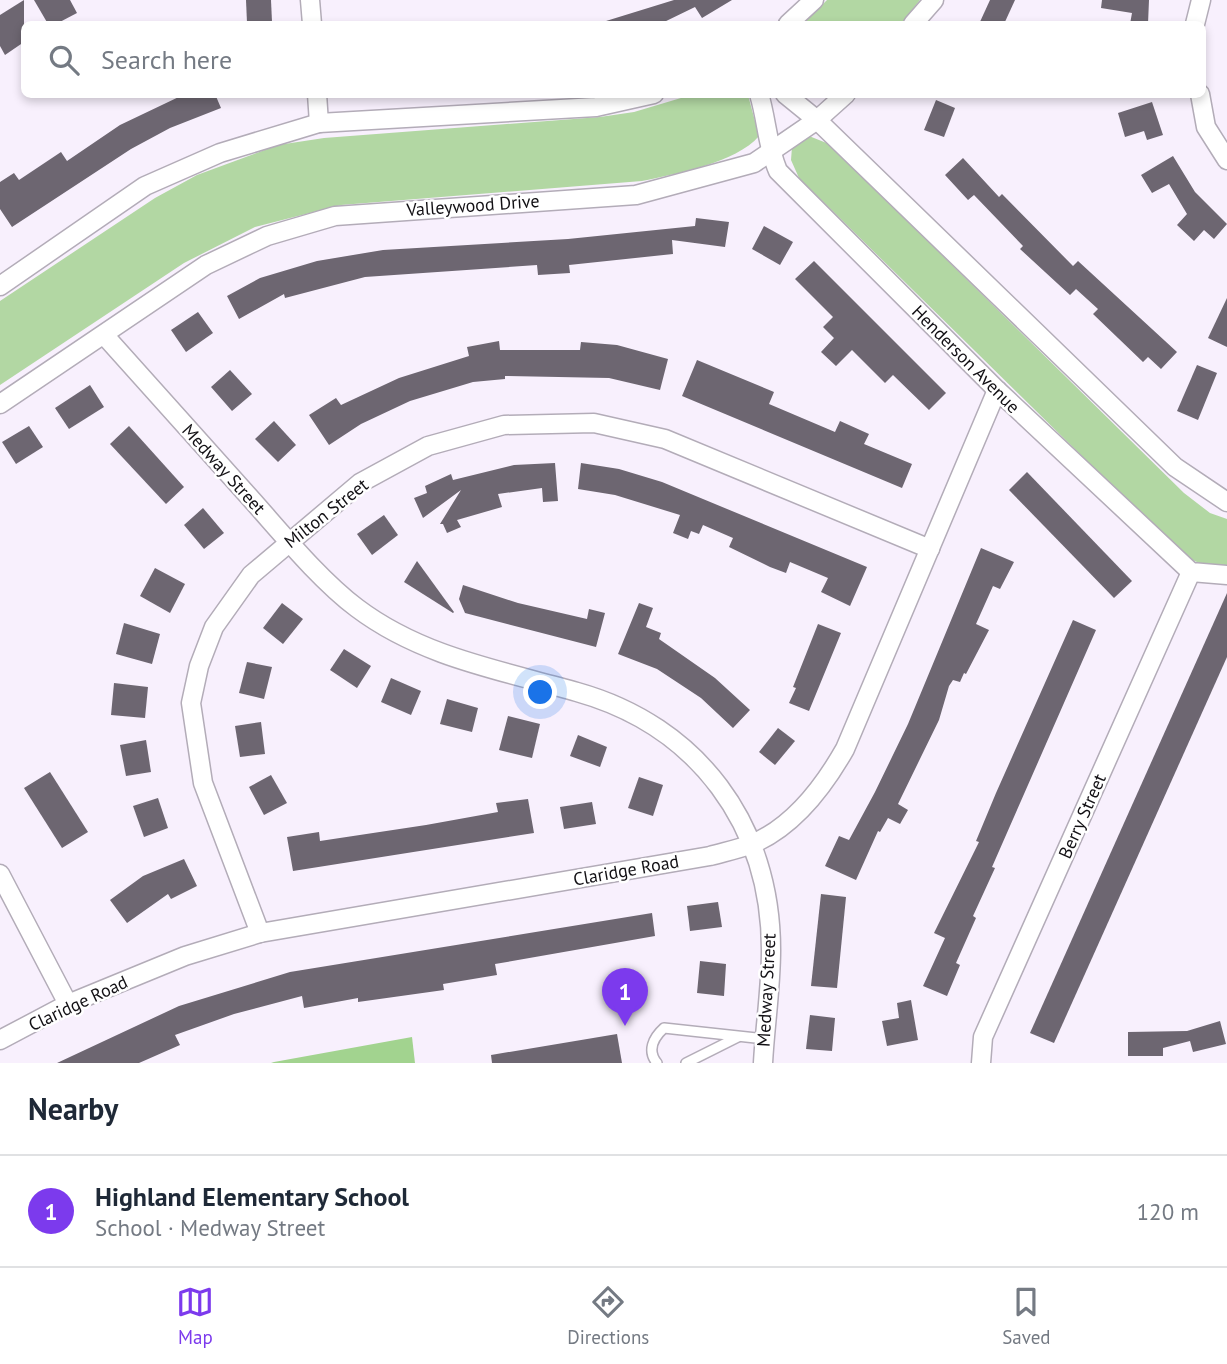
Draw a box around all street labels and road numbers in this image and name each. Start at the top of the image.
street label: Valleywood Drive [405,189,540,221]
street label: Henderson Avenue [907,300,1025,418]
street label: Medway Street [177,419,271,519]
street label: Milton Street [279,473,373,553]
street label: Berry Street [1053,770,1111,862]
street label: Claridge Road [571,849,681,891]
street label: Medway Street [752,933,780,1047]
street label: Claridge Road [25,970,131,1036]

